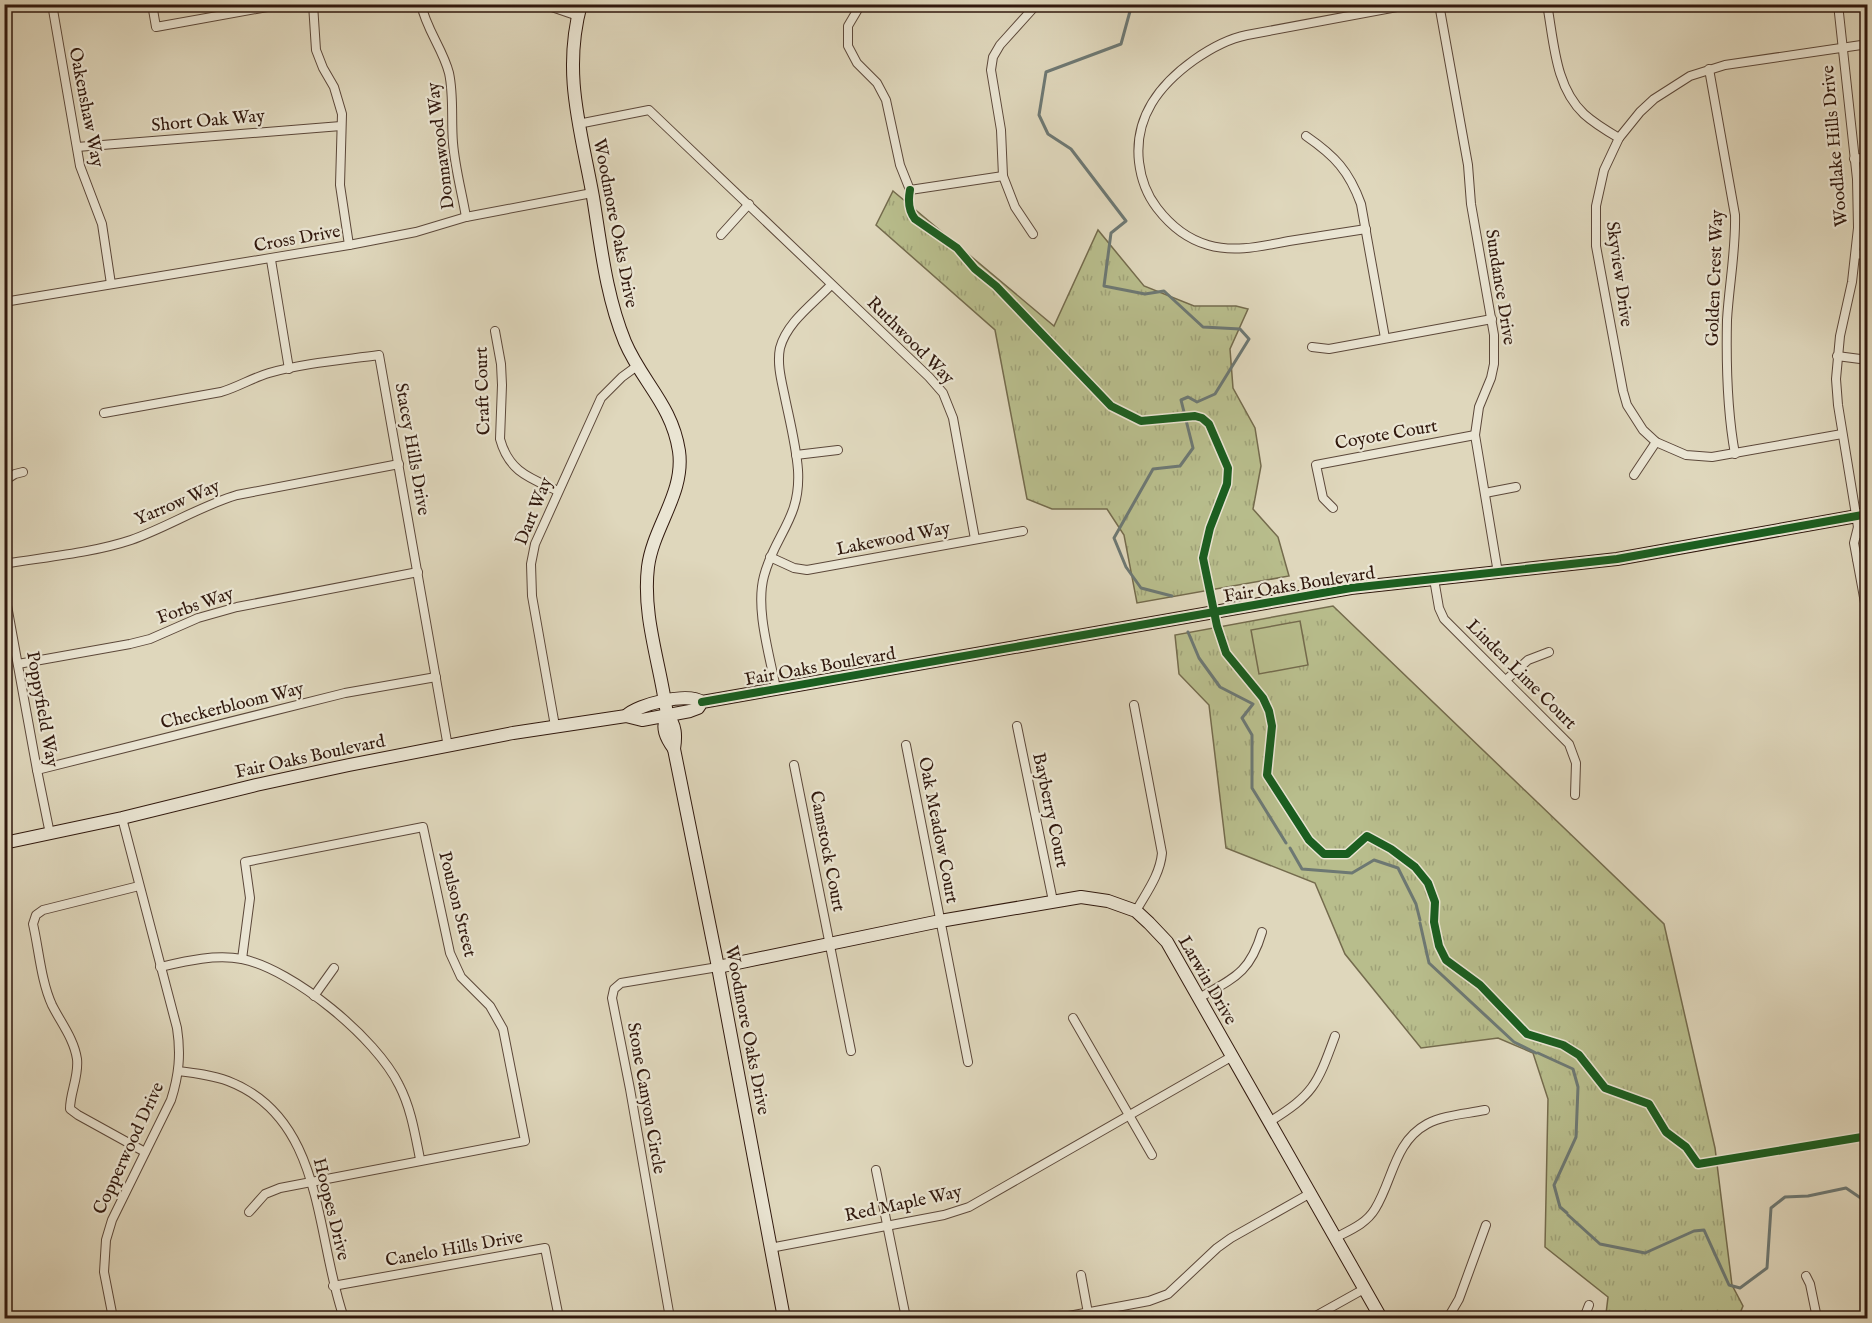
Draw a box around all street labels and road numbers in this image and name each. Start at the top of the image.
street label: Oakenshaw Way [63,45,108,169]
street label: Woodlake Hills Drive [1817,64,1854,228]
street label: Donnawood Way [422,81,461,211]
street label: Short Oak Way [150,105,266,138]
street label: Woodmore Oaks Drive [587,137,642,310]
street label: Golden Crest Way [1702,209,1729,347]
street label: Skyview Drive [1600,220,1637,328]
street label: Cross Drive [252,221,342,258]
street label: Sundance Drive [1479,228,1520,347]
street label: Ruthwood Way [861,292,959,390]
street label: Craft Court [470,346,497,436]
street label: Stacey Hills Drive [389,381,435,517]
street label: Coyote Court [1333,415,1439,456]
street label: Dart Way [510,474,558,549]
street label: Yarrow Way [131,475,224,532]
street label: Lakewood Way [834,517,952,562]
street label: Fair Oaks Boulevard [1222,562,1377,609]
street label: Forbs Way [154,582,237,630]
street label: Linden Lime Court [1461,615,1581,735]
street label: Fair Oaks Boulevard [743,643,898,692]
street label: Poppyfield Way [20,649,63,769]
street label: Checkerbloom Way [158,677,307,735]
street label: Fair Oaks Boulevard [233,730,388,785]
street label: Bayberry Court [1026,751,1073,870]
street label: Oak Meadow Court [912,755,963,905]
street label: Camstock Court [804,789,850,914]
street label: Poulson Street [432,849,481,960]
street label: Larwin Drive [1172,932,1241,1029]
street label: Woodmore Oaks Drive [719,944,774,1117]
street label: Stone Canyon Circle [621,1021,670,1176]
street label: Copperwood Drive [89,1079,170,1219]
street label: Hoopes Drive [307,1156,354,1263]
street label: Red Maple Way [843,1181,964,1228]
street label: Canelo Hills Drive [384,1226,525,1273]

